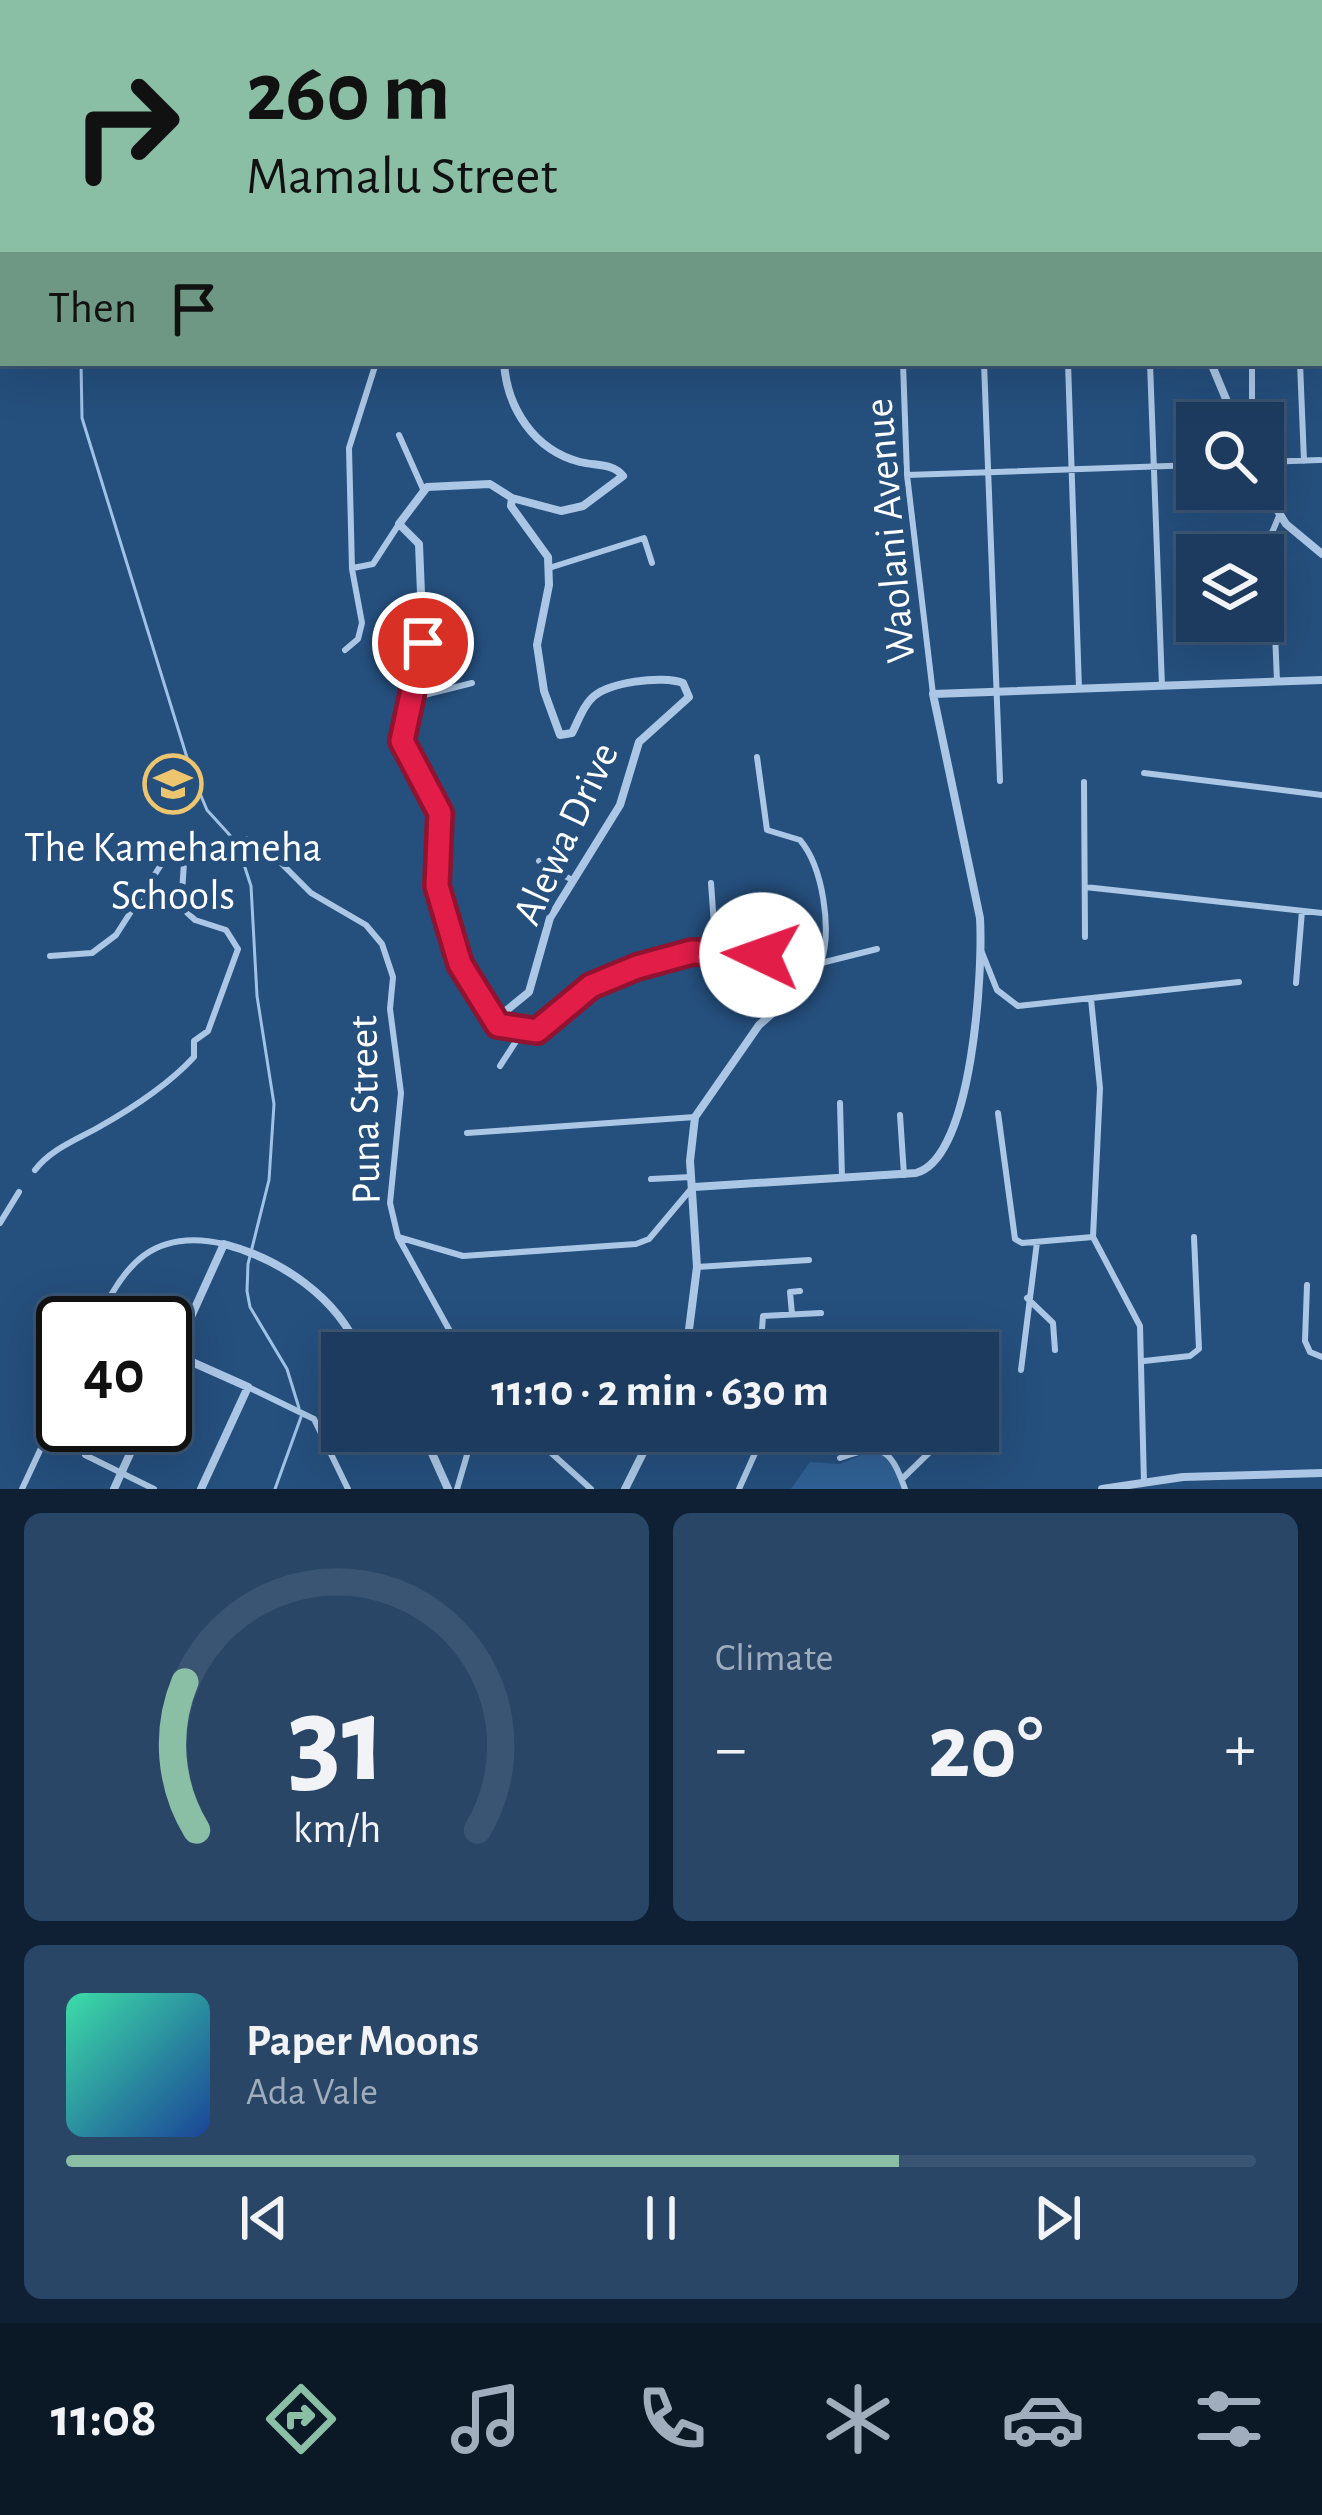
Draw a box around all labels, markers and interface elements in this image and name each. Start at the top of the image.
icon: right [48,48,204,204]
text: 260 m [246,52,450,136]
text: Mamalu Street [246,150,558,204]
icon: arrive [161,276,227,342]
text: Then [48,286,137,331]
street label: Waolani Avenue [857,397,922,665]
map controls [1176,402,1284,642]
button: search [1176,402,1284,510]
button: layers [1176,534,1284,642]
pin [372,592,474,694]
icon: arrive [390,610,456,676]
street label: Alewa Drive [506,736,626,931]
school or university icon: The Kamehameha Schools [142,753,204,815]
place label: The Kamehameha Schools [24,827,322,917]
position arrow [699,892,825,1018]
street label: Puna Street [342,1015,388,1205]
speed limit sign: 40 [36,1296,192,1452]
text: 11:10 · 2 min · 630 m [491,1369,829,1414]
text: Climate [715,1639,833,1678]
text: 31 [287,1679,386,1804]
text: 20° [928,1704,1043,1794]
text: − [715,1716,747,1782]
text: + [1224,1716,1256,1782]
text: km/h [292,1808,381,1851]
text: Paper Moons [246,2019,479,2064]
text: Ada Vale [246,2073,378,2112]
icon: previous [231,2185,297,2251]
icon: pause [628,2185,694,2251]
icon: next [1025,2185,1091,2251]
icon: directions [259,2377,343,2461]
icon: music [444,2377,528,2461]
icon: phone [630,2377,714,2461]
icon: climate [816,2377,900,2461]
icon: car [1001,2377,1085,2461]
icon: filters [1187,2377,1271,2461]
text: 11:08 [51,2392,157,2446]

